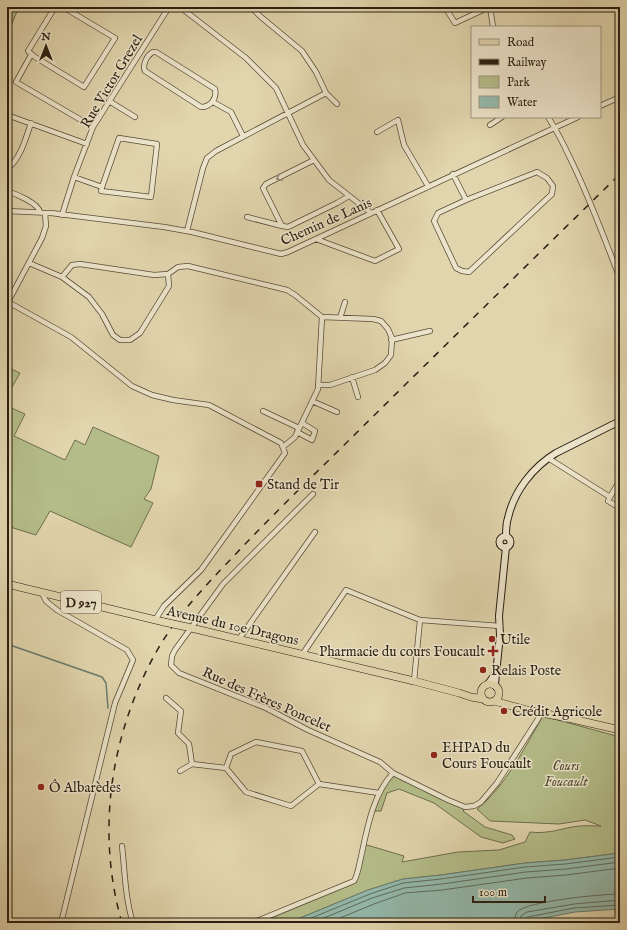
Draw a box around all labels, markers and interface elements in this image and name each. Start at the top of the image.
north arrow [26,26,66,66]
legend [471,26,601,118]
text: N [40,30,51,44]
street label: Rue Victor Grezel [77,31,147,132]
text: Road [507,35,535,50]
text: Railway [507,55,546,70]
text: Park [507,75,530,90]
text: Water [507,95,538,110]
one-way arrow [276,173,283,180]
street label: Chemin de Lanis [278,194,375,250]
place label: Stand de Tir [267,476,339,494]
marker: Stand de Tir [254,479,264,489]
road number: D 927 [61,591,101,613]
street label: Avenue du 10e Dragons [164,602,301,650]
place label: Utile [500,631,531,649]
marker: Utile [487,634,497,644]
place label: Pharmacie du cours Foucault [319,643,485,661]
marker: Pharmacie du cours Foucault [488,646,498,656]
place label: Relais Poste [491,662,562,680]
street label: Rue des Frères Poncelet [199,663,334,737]
marker: Relais Poste [478,665,488,675]
place label: Crédit Agricole [512,703,603,721]
marker: Crédit Agricole [499,706,509,716]
place label: EHPAD du Cours Foucault [442,739,532,773]
marker: EHPAD du Cours Foucault [429,750,439,760]
park label: Cours Foucault [544,757,588,791]
place label: Ô Albarèdes [49,778,121,797]
marker: Ô Albarèdes [36,782,46,792]
scale bar [473,878,545,904]
text: 100 m [479,885,507,900]

